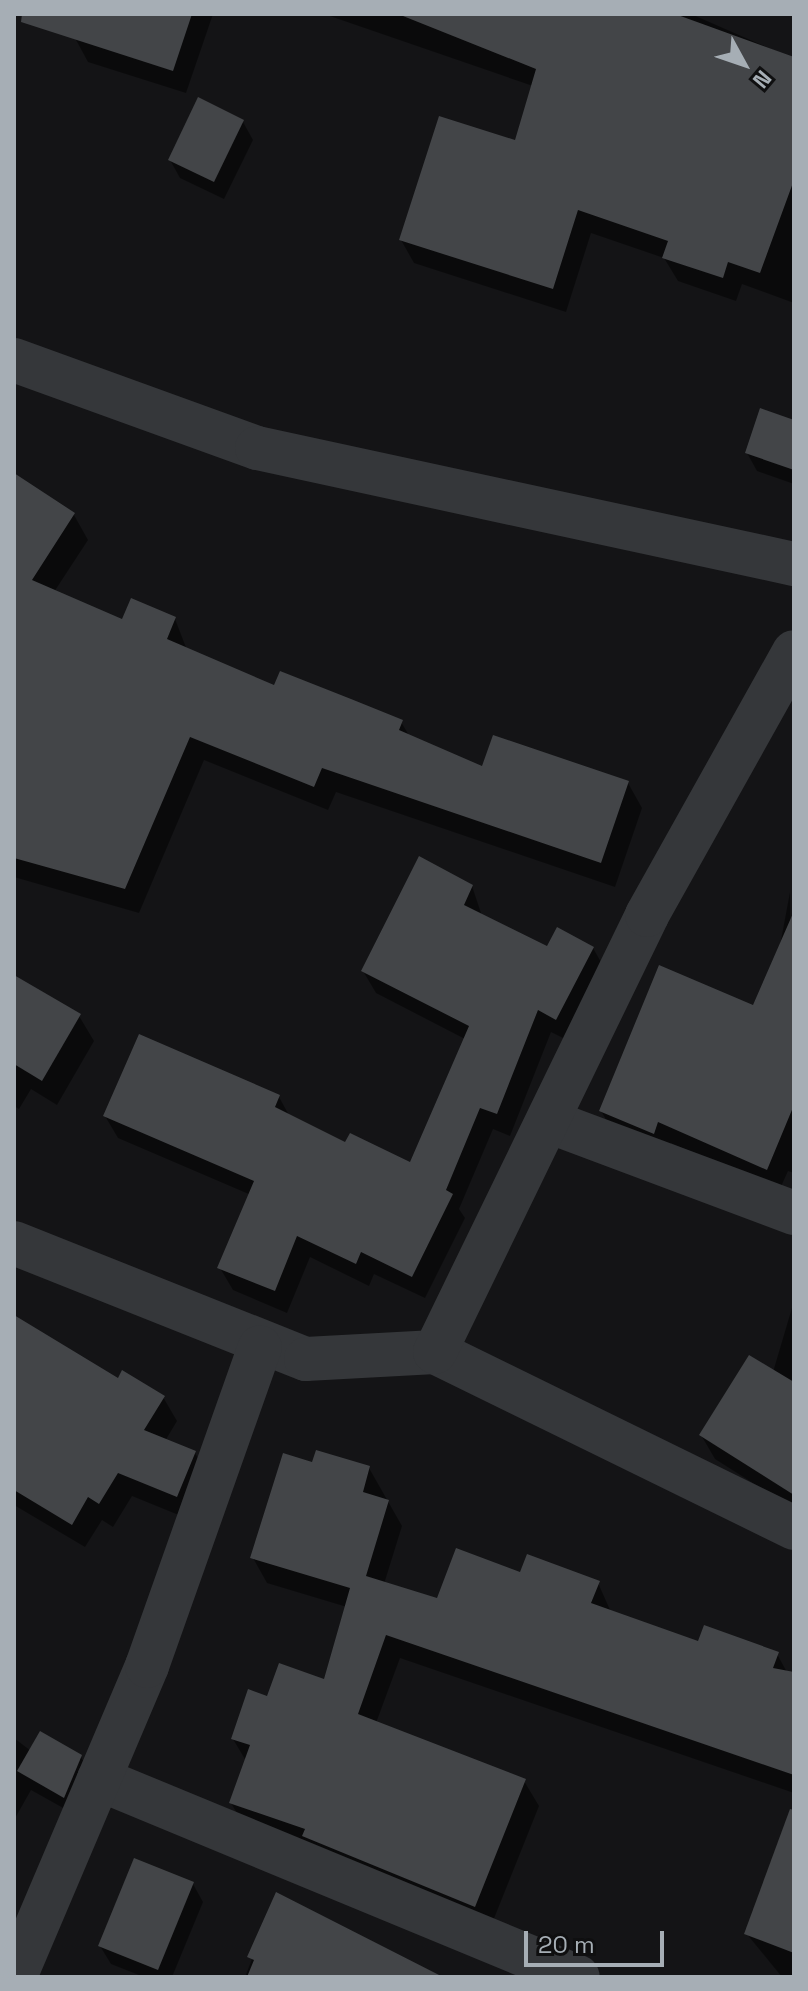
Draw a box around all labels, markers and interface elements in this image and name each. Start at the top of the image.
north arrow [704,24,784,104]
text: N [747,65,778,94]
scale bar [528,1915,668,1965]
text: 20 m [538,1929,595,1960]

